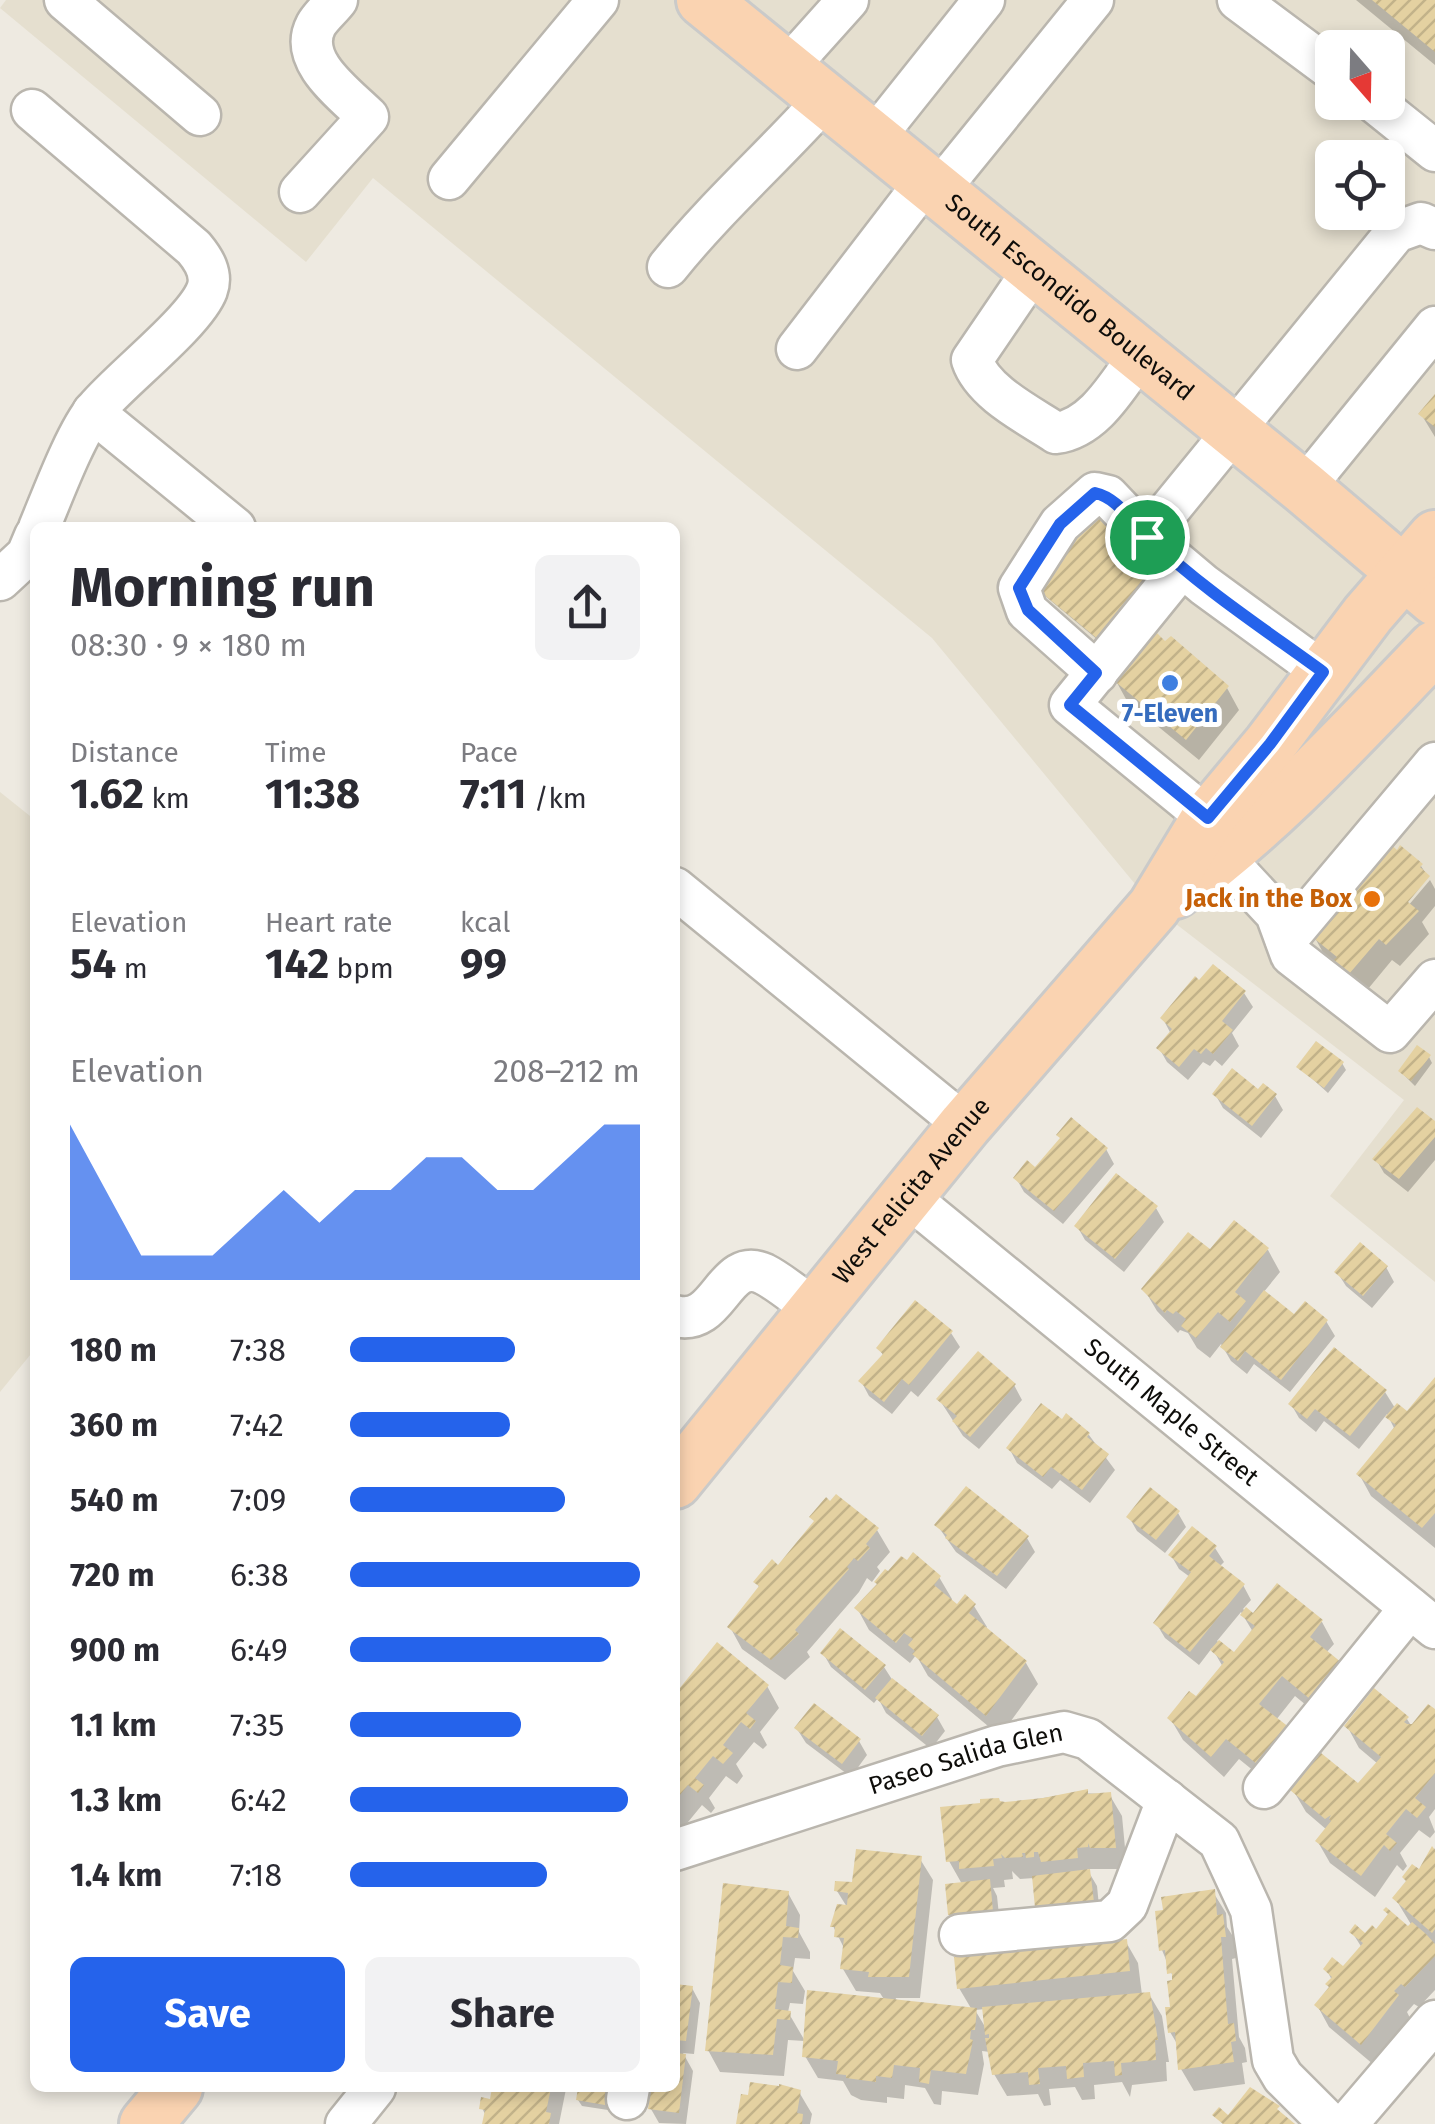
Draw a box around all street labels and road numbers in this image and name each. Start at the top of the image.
street label: South Escondido Boulevard [939,188,1200,407]
street label: West Felicita Avenue [827,1092,997,1290]
street label: South Maple Street [1078,1332,1265,1493]
street label: Paseo Salida Glen [865,1718,1066,1801]

